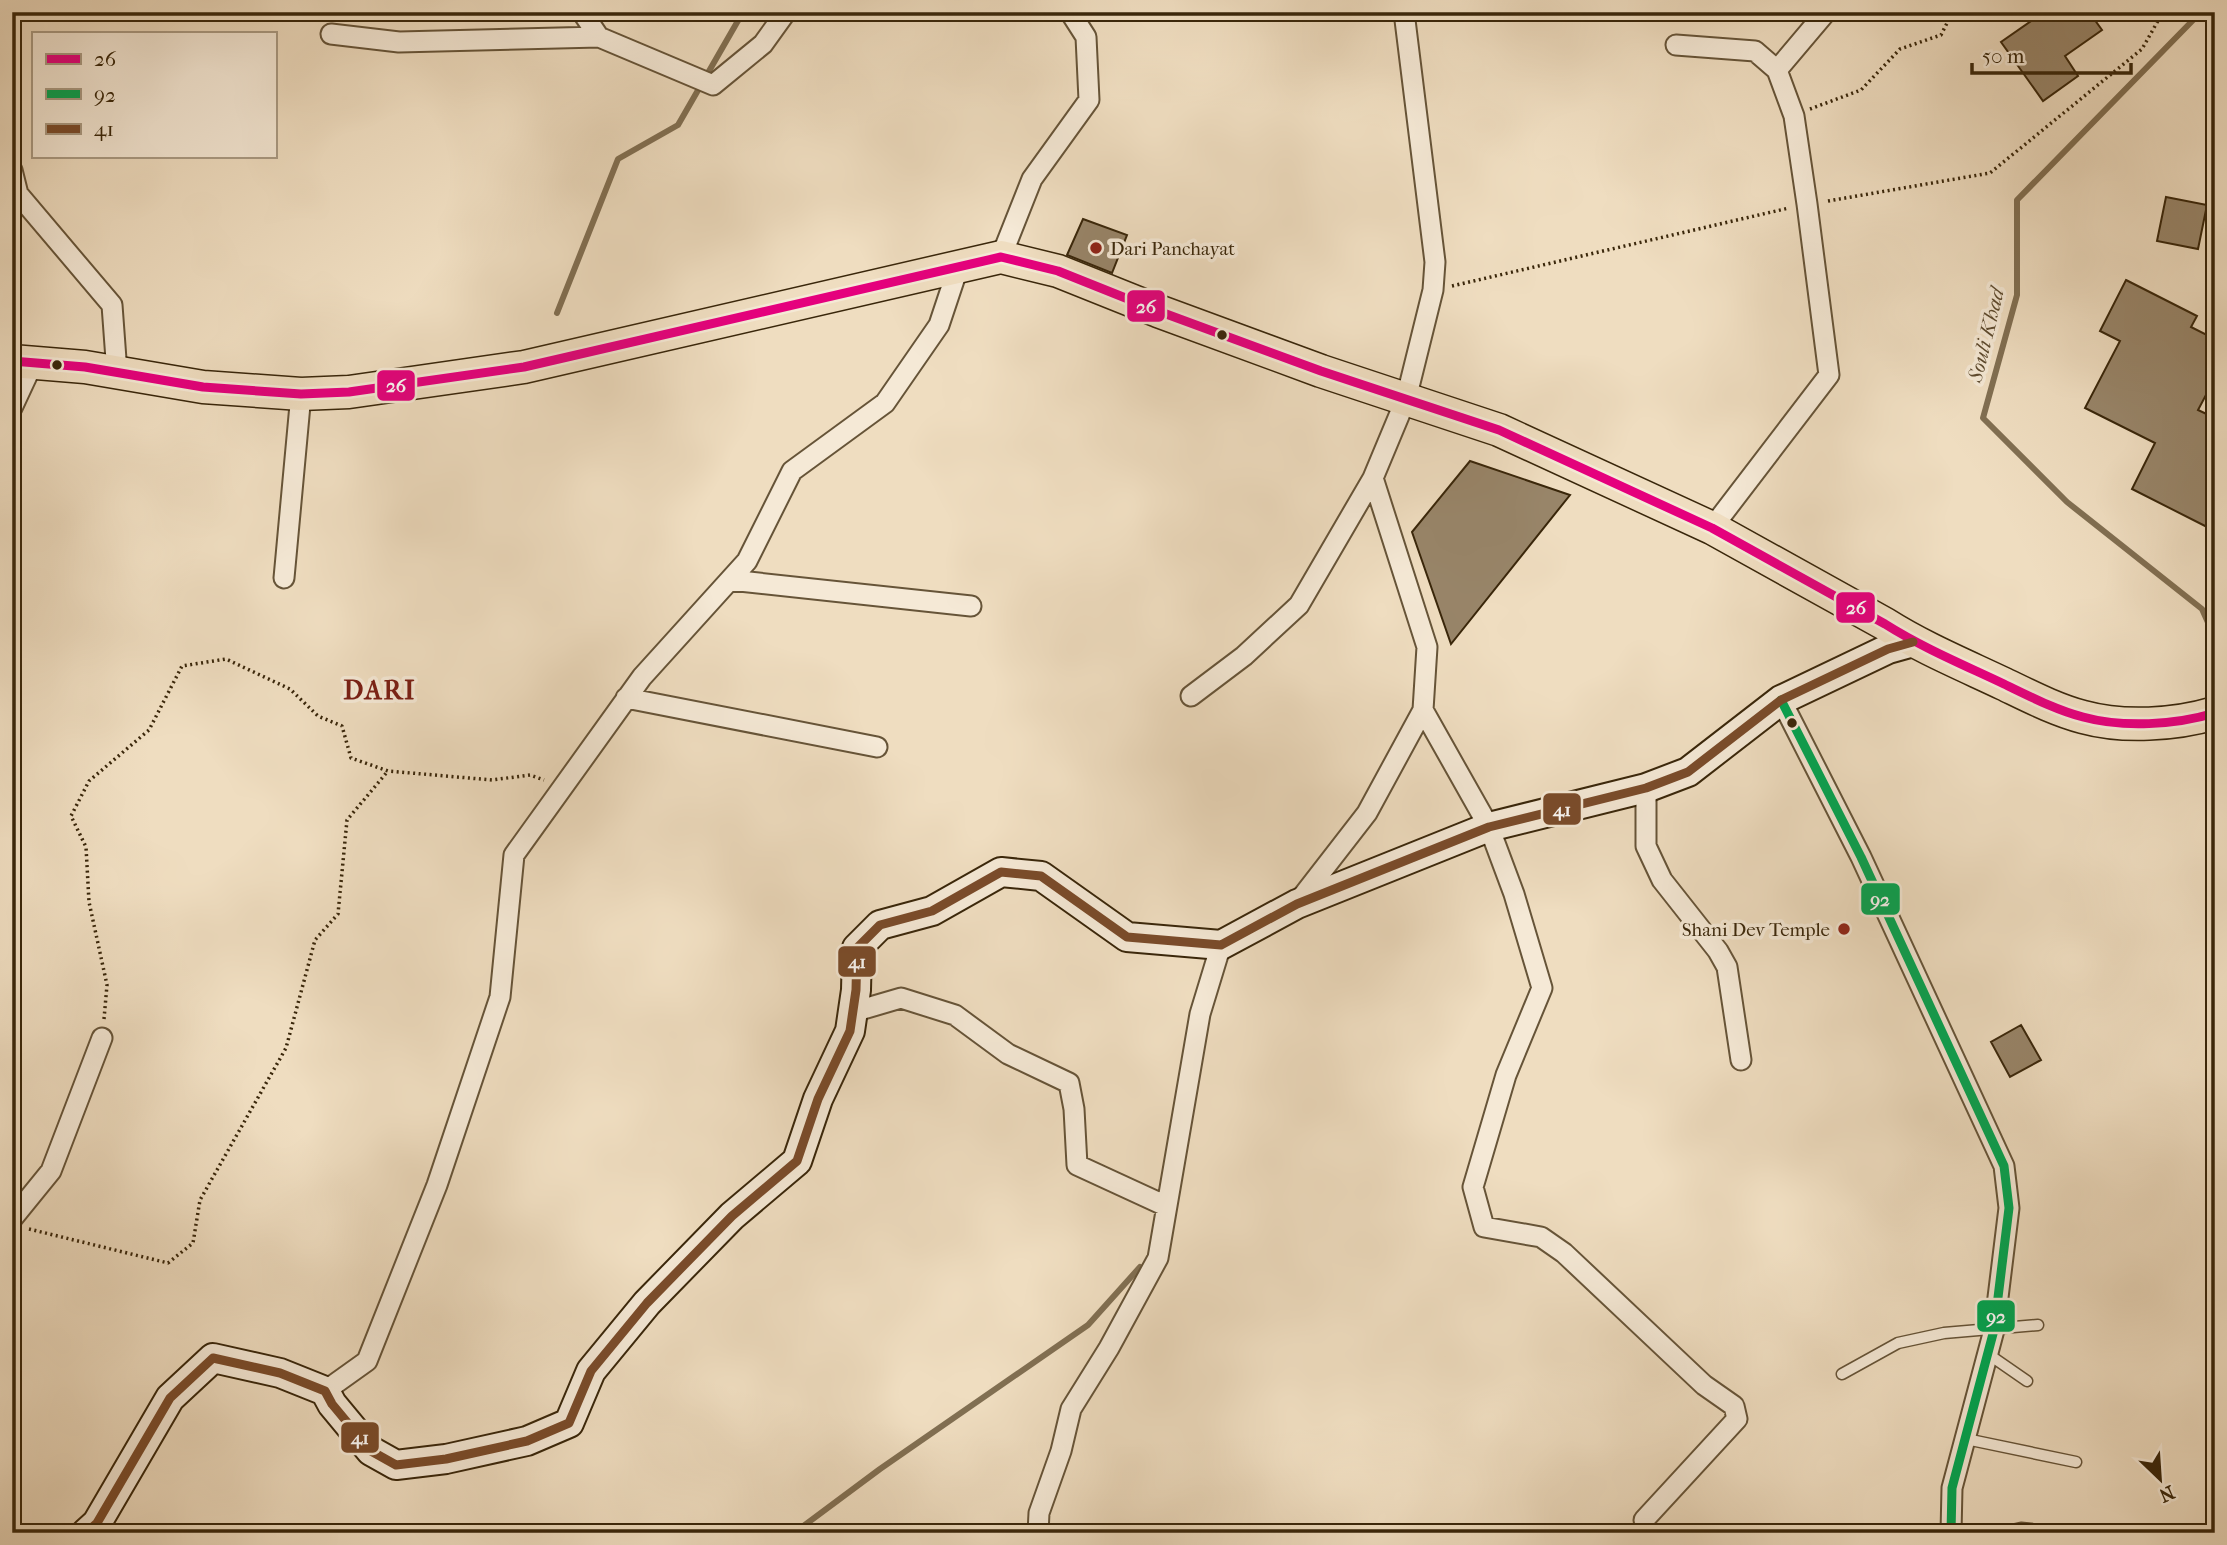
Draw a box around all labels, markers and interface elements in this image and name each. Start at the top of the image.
legend [32,32,276,158]
scale bar [1972,32,2131,76]
text: 50 m [1982,44,2025,68]
text: 26 [94,47,117,71]
text: 92 [94,83,116,107]
text: 41 [94,117,114,141]
place label: Dari Panchayat [1110,238,1235,260]
marker: Dari Panchayat [1088,240,1104,256]
water label: Souli Khad [1963,283,2010,385]
line badge: 26 [1126,289,1166,323]
text: 26 [1136,296,1157,318]
unlabelled marker [1215,328,1229,342]
unlabelled marker [50,358,64,372]
line badge: 26 [376,369,416,402]
text: 26 [386,375,407,397]
line badge: 26 [1835,591,1876,624]
text: 26 [1846,597,1867,619]
district label: DARI [343,675,417,706]
unlabelled marker [1785,716,1799,730]
line badge: 41 [1542,792,1582,826]
text: 41 [1552,799,1571,821]
line badge: 92 [1860,882,1901,916]
text: 92 [1869,889,1890,911]
place label: Shani Dev Temple [1682,919,1830,941]
marker: Shani Dev Temple [1836,921,1852,937]
line badge: 41 [837,945,877,978]
text: 41 [847,951,866,973]
line badge: 92 [1976,1299,2016,1333]
text: 92 [1985,1306,2006,1328]
line badge: 41 [340,1421,380,1454]
text: 41 [350,1427,369,1449]
north arrow [2126,1444,2196,1514]
text: N [2155,1480,2178,1507]

